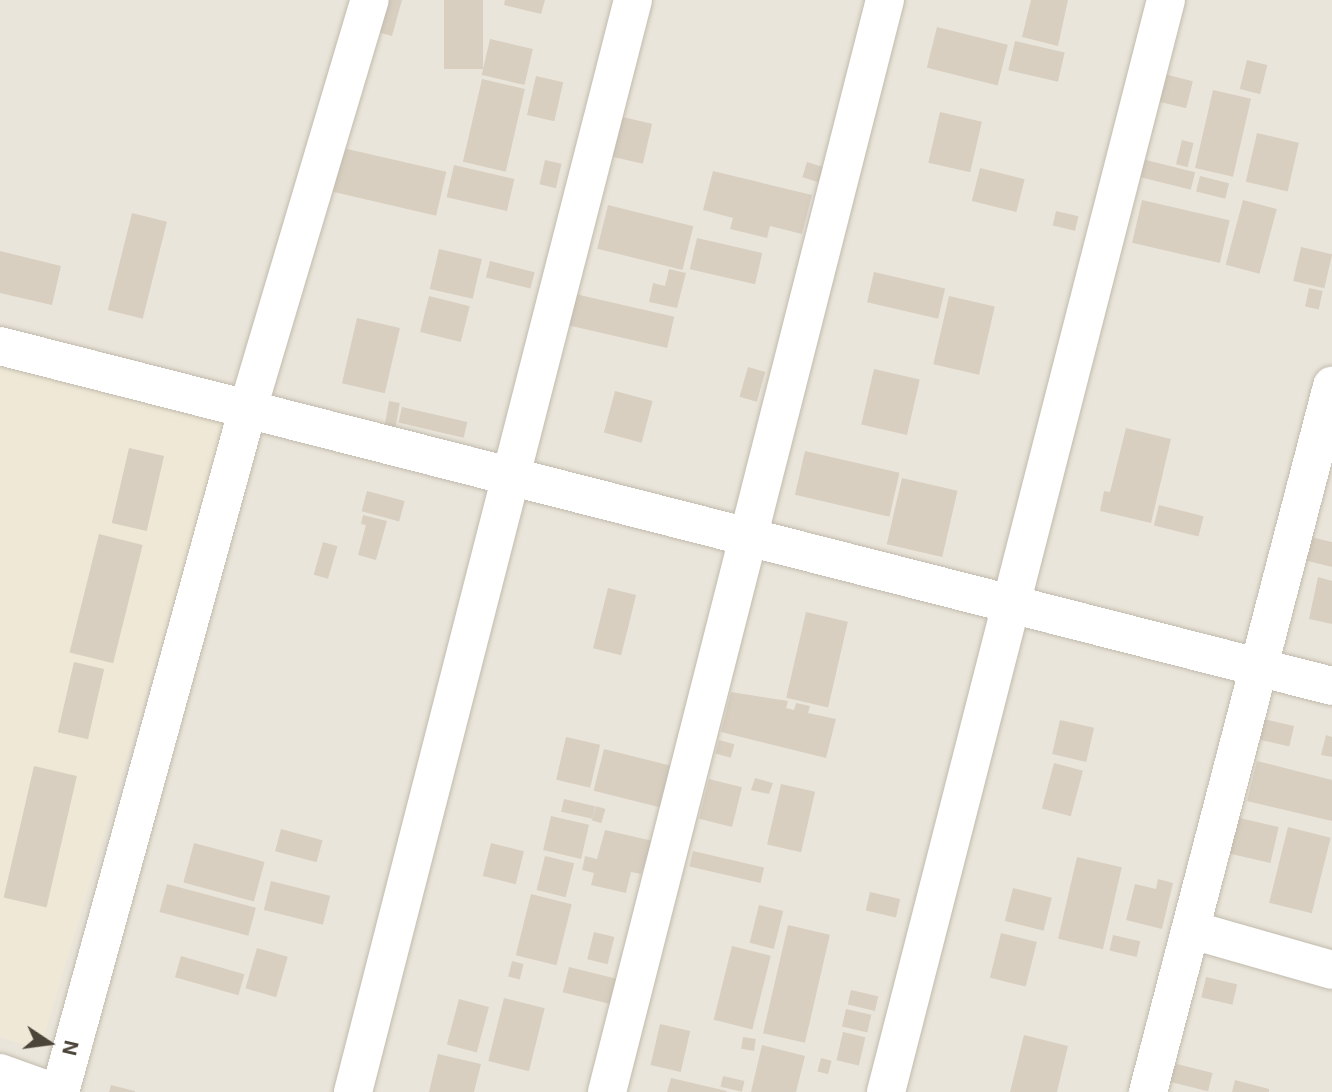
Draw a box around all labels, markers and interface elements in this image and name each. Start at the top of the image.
north arrow [14,1008,84,1078]
text: N [57,1038,83,1057]

